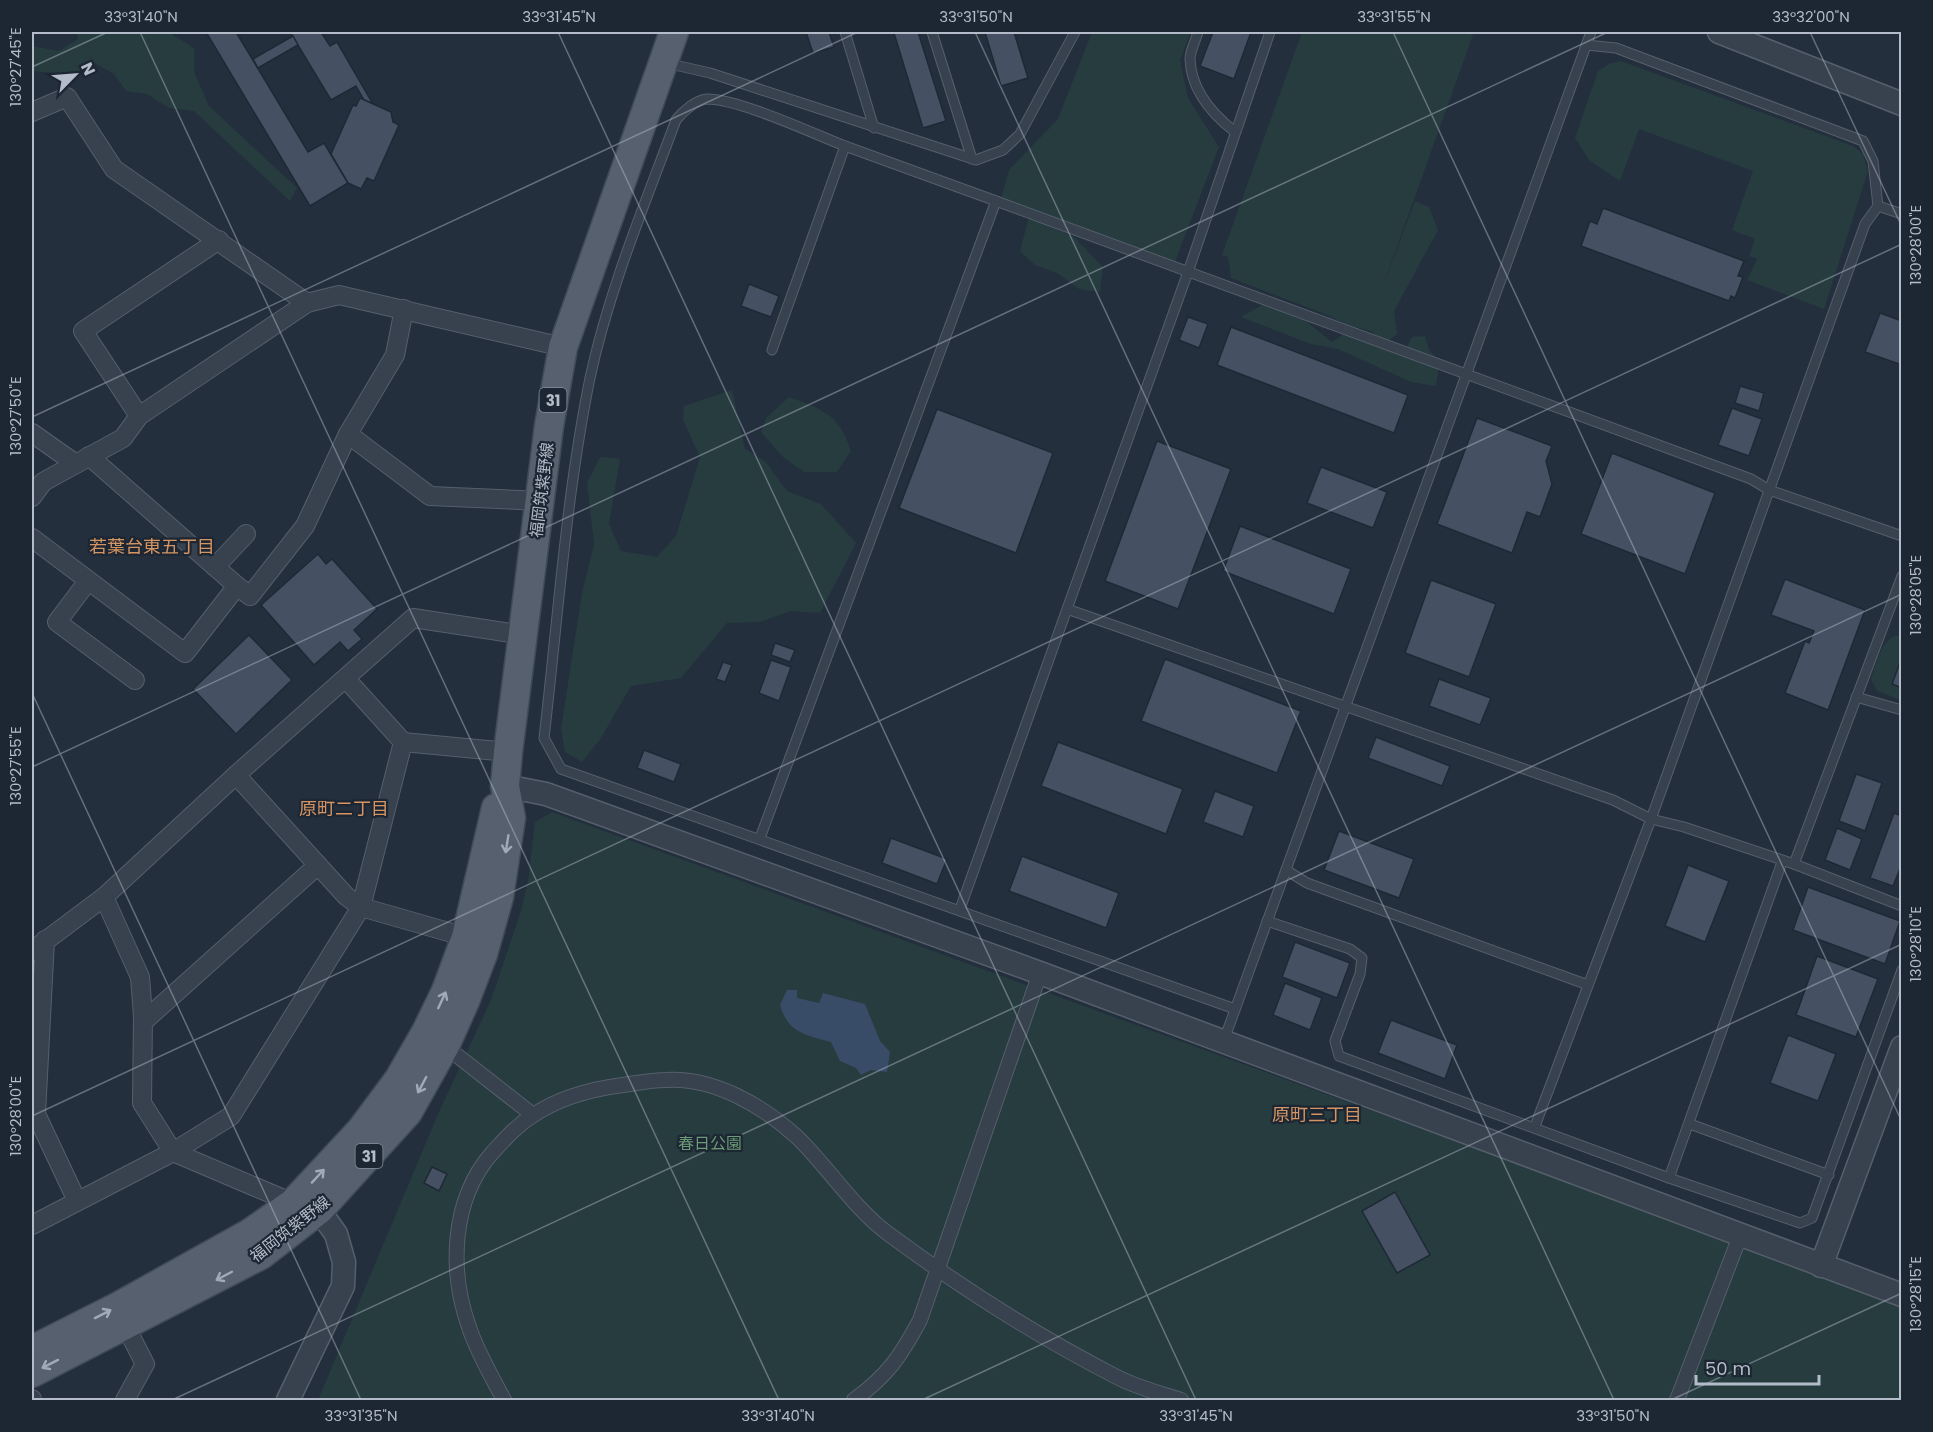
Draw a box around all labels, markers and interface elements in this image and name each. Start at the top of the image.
text: 33°31'40"N [104,6,178,27]
text: 33°31'45"N [522,6,596,27]
text: 33°31'50"N [939,6,1013,27]
text: 33°31'55"N [1357,6,1431,27]
text: 33°32'00"N [1772,6,1850,27]
text: 130°27'45"E [5,27,26,107]
north arrow [45,45,105,105]
text: N [75,59,101,79]
text: 130°28'00"E [1905,205,1926,285]
text: 130°27'50"E [5,376,26,456]
road number: 31 [540,388,566,412]
street label: 福岡筑紫野線 [525,441,559,539]
district label: 若葉台東五丁目 [89,534,215,559]
text: 130°28'05"E [1905,555,1926,635]
text: 130°27'55"E [5,726,26,806]
district label: 原町二丁目 [299,796,389,821]
one-way arrow [502,833,513,853]
text: 130°28'10"E [1905,906,1926,982]
one-way arrow [436,991,448,1009]
text: 130°28'00"E [5,1076,26,1156]
one-way arrow [416,1076,428,1093]
district label: 原町三丁目 [1272,1102,1362,1127]
park label: 春日公園 [678,1132,742,1155]
road number: 31 [356,1144,382,1168]
one-way arrow [311,1168,326,1183]
street label: 福岡筑紫野線 [245,1190,335,1268]
text: 130°28'15"E [1905,1256,1926,1332]
one-way arrow [215,1271,233,1282]
one-way arrow [93,1308,111,1319]
scale bar [1696,1348,1819,1386]
text: 50 m [1705,1356,1751,1381]
one-way arrow [41,1359,59,1370]
text: 33°31'35"N [324,1405,398,1426]
text: 33°31'40"N [741,1405,815,1426]
text: 33°31'45"N [1159,1405,1233,1426]
text: 33°31'50"N [1576,1405,1650,1426]

